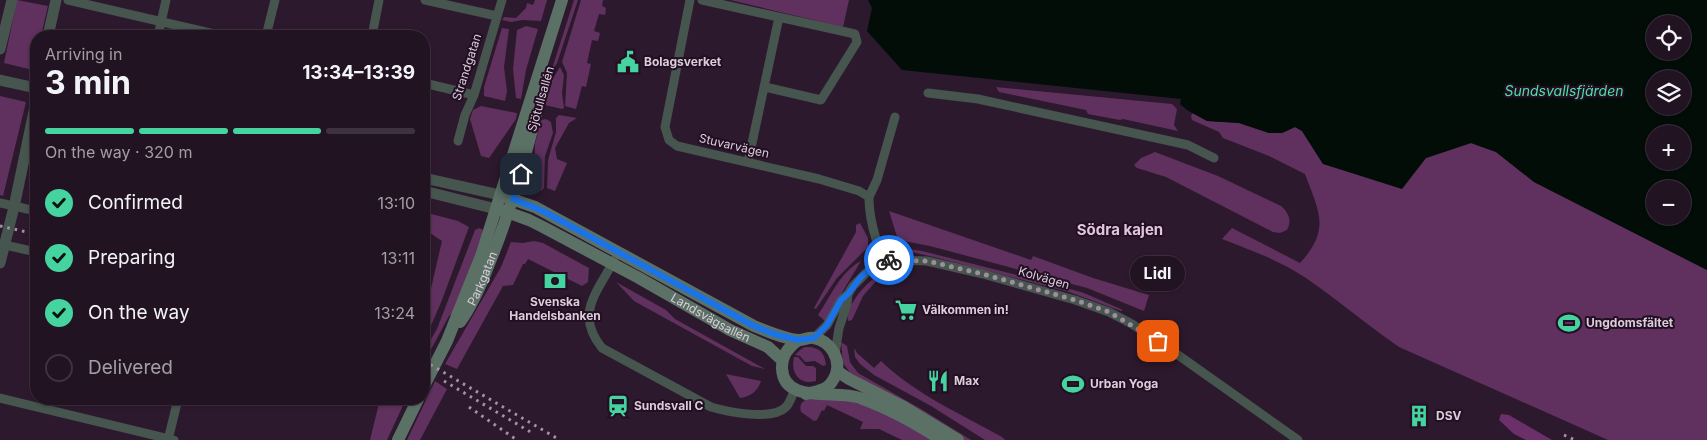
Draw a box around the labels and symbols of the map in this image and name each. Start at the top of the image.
street label: Strandgatan [449,32,484,102]
public building icon: Bolagsverket [615,49,641,75]
place label: Bolagsverket [644,54,722,69]
street label: Sjötullsallén [524,64,557,133]
water label: Sundsvallsfjärden [1504,82,1624,99]
street label: Stuvarvägen [697,130,771,161]
pin [500,153,542,195]
district label: Södra kajen [1077,220,1163,239]
courier [864,235,914,285]
street label: Parkgatan [464,249,500,308]
callout: Lidl [1130,256,1186,291]
street label: Kolvägen [1017,263,1071,292]
bank icon: Svenska Handelsbanken [542,268,568,294]
street label: Landsvägsallén [668,290,753,345]
place label: Svenska Handelsbanken [509,294,601,323]
supermarket icon: Välkommen in! [893,297,919,323]
place label: Välkommen in! [922,302,1009,317]
sports icon: Ungdomsfältet [1556,310,1582,336]
place label: Ungdomsfältet [1586,315,1674,330]
pin [1137,320,1179,362]
restaurant icon: Max [925,368,951,394]
sports icon: Urban Yoga [1060,371,1086,397]
place label: Max [954,373,979,388]
place label: Urban Yoga [1090,376,1158,391]
station icon: Sundsvall C [605,393,631,419]
place label: Sundsvall C [634,398,703,413]
building icon: DSV [1406,403,1432,429]
place label: DSV [1436,408,1462,423]

